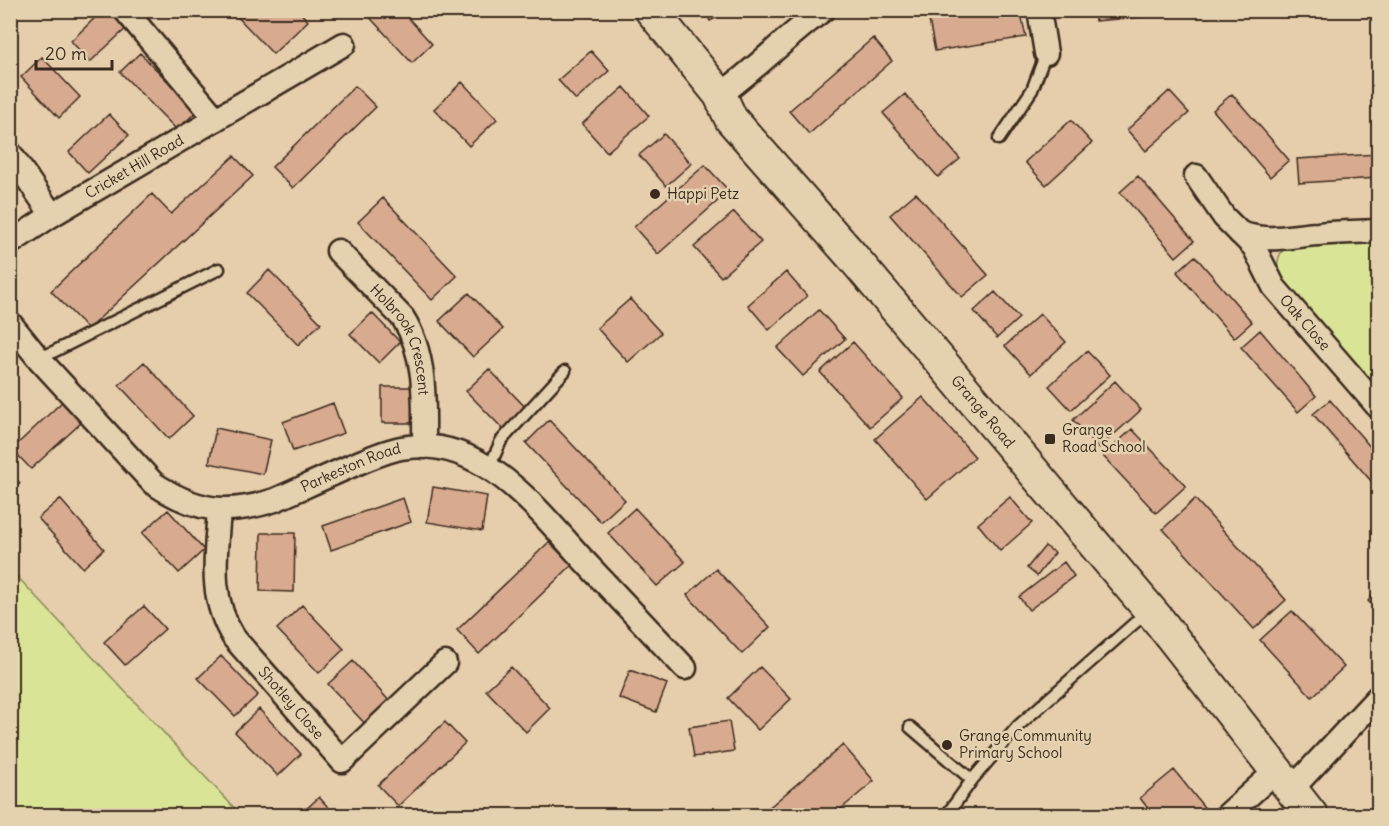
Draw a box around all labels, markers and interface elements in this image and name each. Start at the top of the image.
scale bar [36,33,112,71]
text: 20 m [45,42,87,65]
street label: Cricket Hill Road [82,130,187,203]
place label: Happi Petz [667,184,739,203]
marker: Happi Petz [648,187,662,201]
street label: Holbrook Crescent [366,280,434,396]
street label: Oak Close [1276,290,1335,354]
street label: Grange Road [947,371,1019,452]
place label: Grange Road School [1062,420,1146,456]
marker: Grange Road School [1043,432,1057,446]
street label: Parkeston Road [297,438,403,496]
street label: Shotley Close [254,662,328,743]
place label: Grange Community Primary School [959,726,1092,762]
marker: Grange Community Primary School [940,738,954,752]

